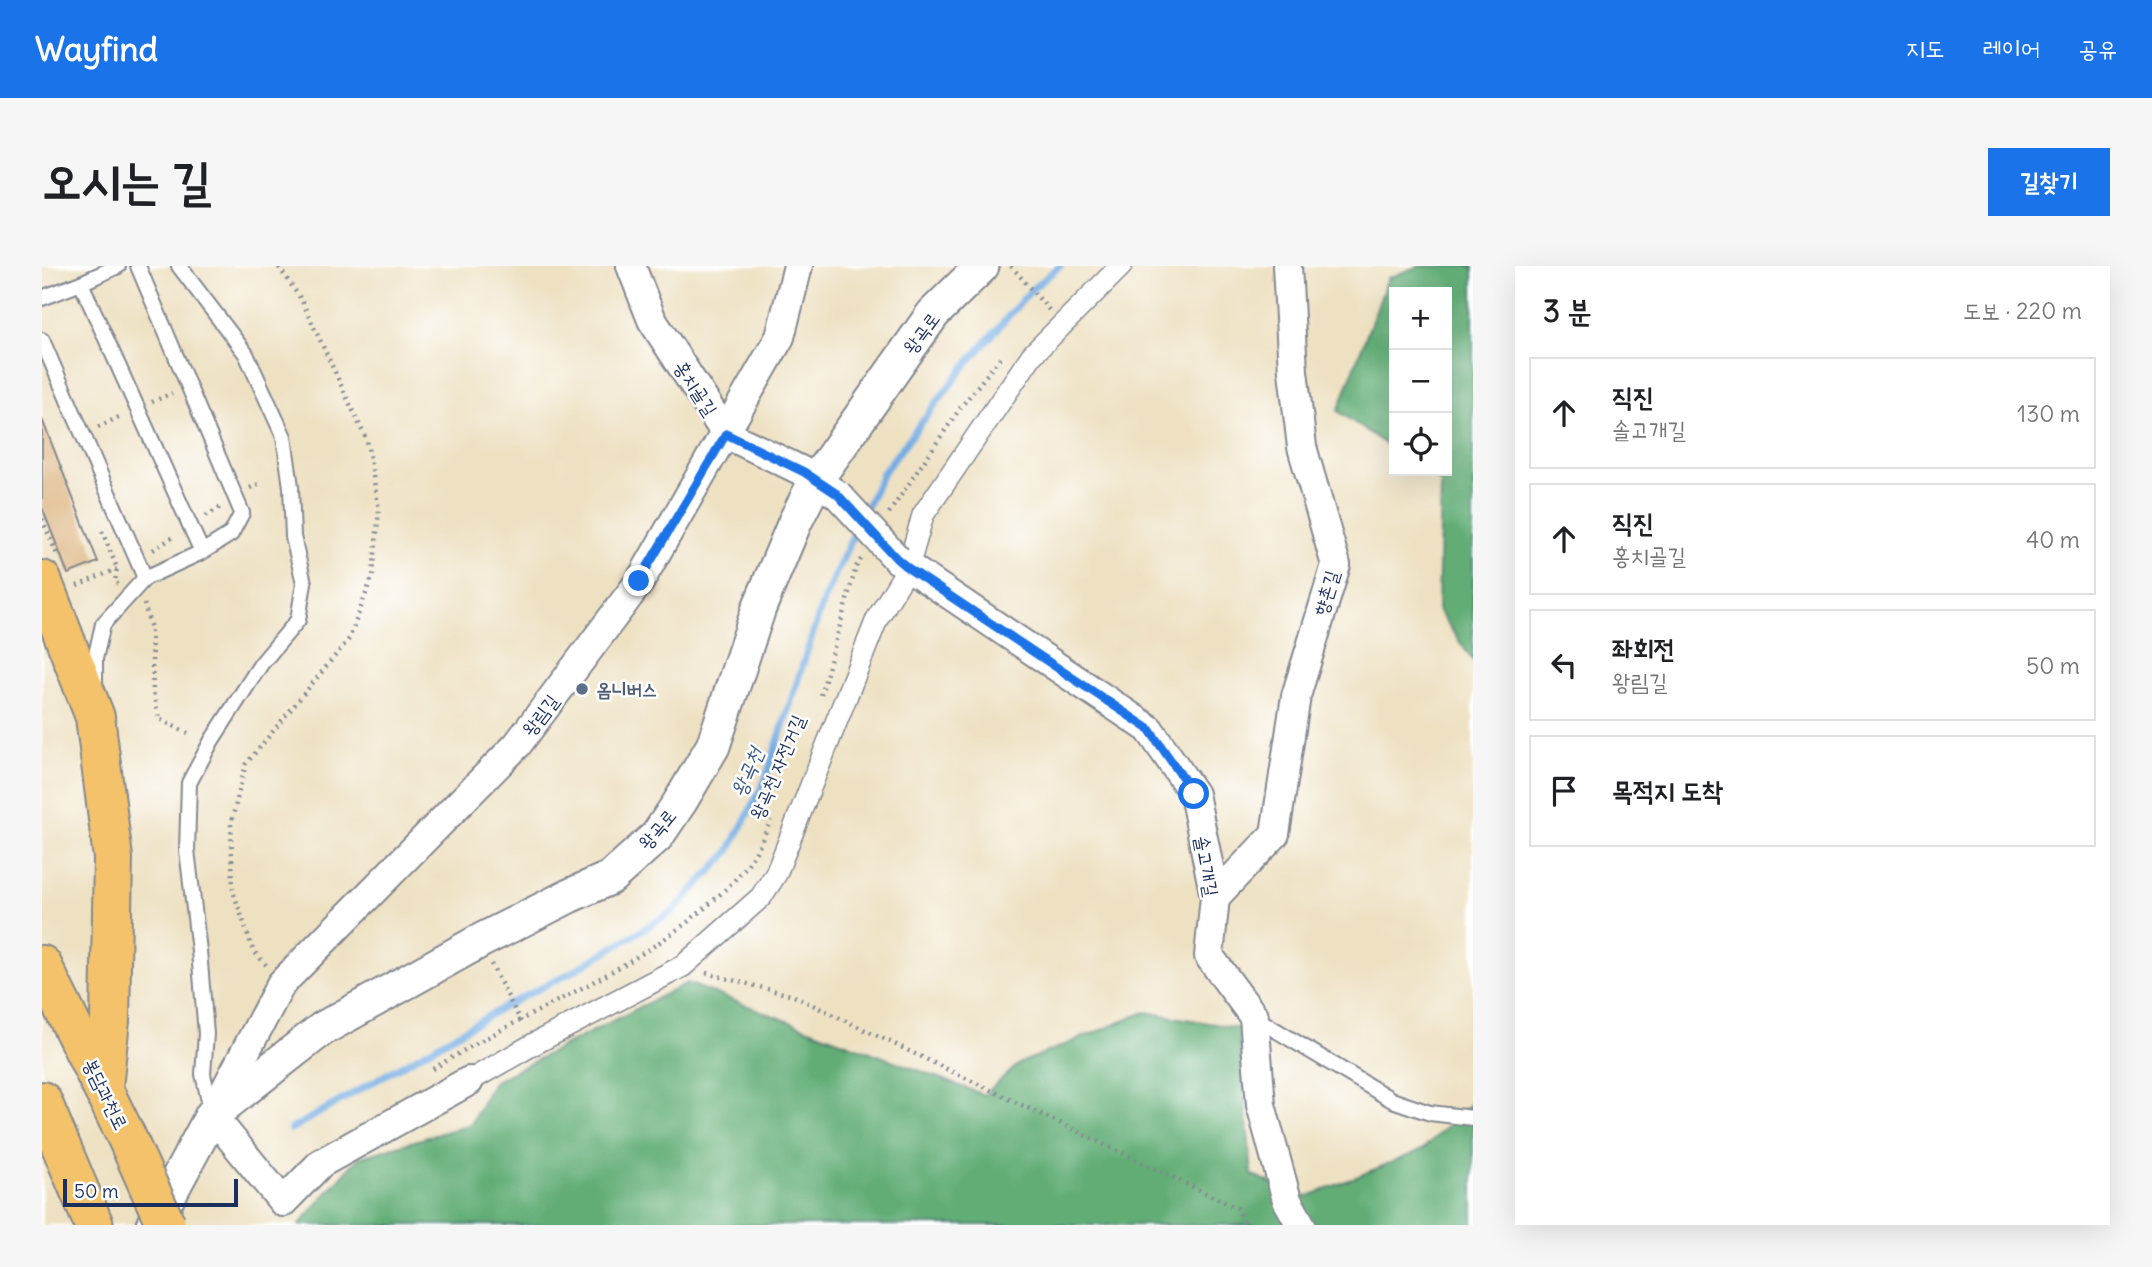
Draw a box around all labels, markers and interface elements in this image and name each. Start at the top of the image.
text: Wayfind [35,28,158,70]
text: 지도 [1906,33,1944,63]
text: 레이어 [1982,33,2040,63]
text: 공유 [2078,33,2117,63]
button: 길찾기 [1988,148,2110,216]
text: 오시는 길 [42,150,211,211]
map controls [1389,287,1452,476]
button: + [1389,287,1452,350]
text: 3 분 [1543,292,1591,330]
text: 도보 · 220 m [1963,296,2082,325]
street label: 왕곡로 [898,307,944,359]
button: − [1389,350,1452,413]
street label: 홍치골길 [669,356,723,420]
text: 직진 [1612,380,1654,413]
icon: ahead [1545,394,1583,432]
text: 130 m [2017,399,2080,428]
button: locate [1389,413,1452,476]
text: 솔고개길 [1612,415,1686,444]
text: 직진 [1612,506,1654,539]
icon: ahead [1545,520,1583,558]
text: 40 m [2026,525,2080,554]
text: 홍치골길 [1612,541,1686,570]
route end [623,565,654,596]
street label: 향촌길 [1308,568,1344,618]
text: 좌회전 [1612,632,1675,665]
icon: left [1545,646,1583,684]
text: 50 m [2026,651,2080,680]
text: 왕림길 [1612,667,1668,696]
place label: 옴니버스 [596,677,657,701]
marker: 옴니버스 [574,681,590,697]
street label: 왕림길 [517,689,563,741]
street label: 왕곡천 자전거길 [745,711,809,823]
water label: 왕곡천 [725,744,769,800]
icon: arrive [1545,772,1583,810]
text: 목적지 도착 [1612,774,1723,807]
route start [1178,778,1209,809]
street label: 왕곡로 [633,804,681,854]
street label: 솔고개길 [1190,834,1224,898]
street label: 봉담과천로 [78,1054,134,1134]
scale bar [63,1176,238,1208]
text: 50 m [74,1179,119,1203]

